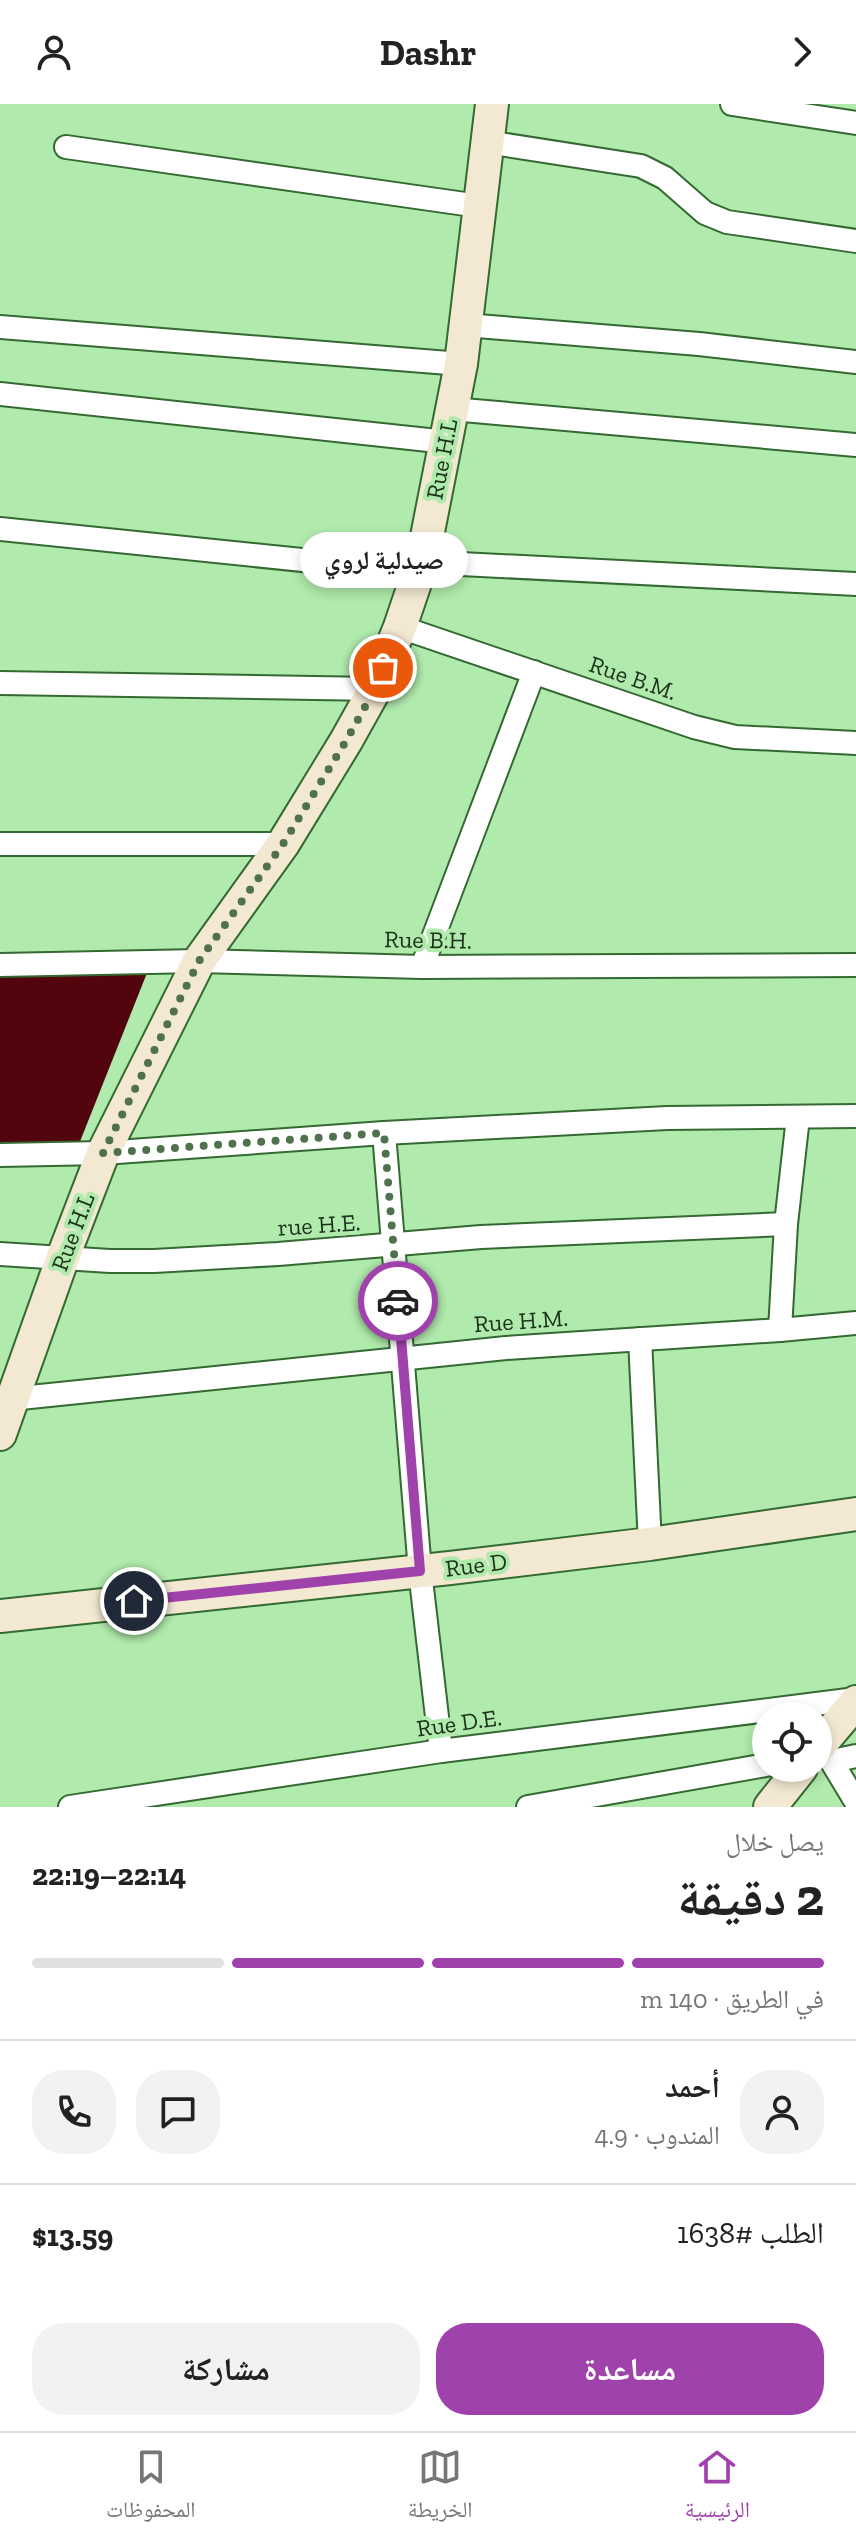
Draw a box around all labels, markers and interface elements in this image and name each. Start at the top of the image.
icon: person [32,30,76,74]
icon: forward [780,30,824,74]
text: Dashr [380,31,476,74]
street label: Rue H.L [420,416,463,502]
callout: صيدلية لروي [299,532,467,588]
text: صيدلية لروي [324,544,444,576]
pin [349,634,417,702]
icon: bag [361,646,405,690]
street label: Rue B.M. [586,649,681,706]
street label: Rue B.H. [384,924,472,955]
street label: Rue H.L [44,1189,101,1275]
street label: rue H.E. [277,1207,361,1242]
courier [358,1261,438,1341]
icon: car [376,1279,420,1323]
street label: Rue H.M. [473,1303,569,1338]
street label: Rue D [443,1546,508,1583]
pin [100,1567,168,1635]
icon: home [112,1579,156,1623]
street label: Rue D.E. [415,1702,503,1743]
map controls [752,1702,832,1782]
button: locate [752,1702,832,1782]
text: يصل خلال [726,1826,824,1858]
text: 22:14–22:19 [32,1857,186,1893]
text: 2 دقيقة [677,1866,824,1928]
text: في الطريق · 140 m [640,1983,824,2015]
text: أحمد [665,2069,720,2105]
button: phone [32,2070,116,2154]
button: chat [136,2070,220,2154]
button: person [740,2070,824,2154]
text: المندوب · 4.9 [595,2119,720,2151]
text: الطلب #1638 [677,2215,824,2251]
text: $13.59 [32,2218,113,2254]
button: مشاركة [32,2323,420,2415]
button: مساعدة [436,2323,824,2415]
tab: المحفوظات [106,2445,196,2531]
tab: الخريطة [408,2445,473,2531]
tab: الرئيسية [685,2445,750,2531]

